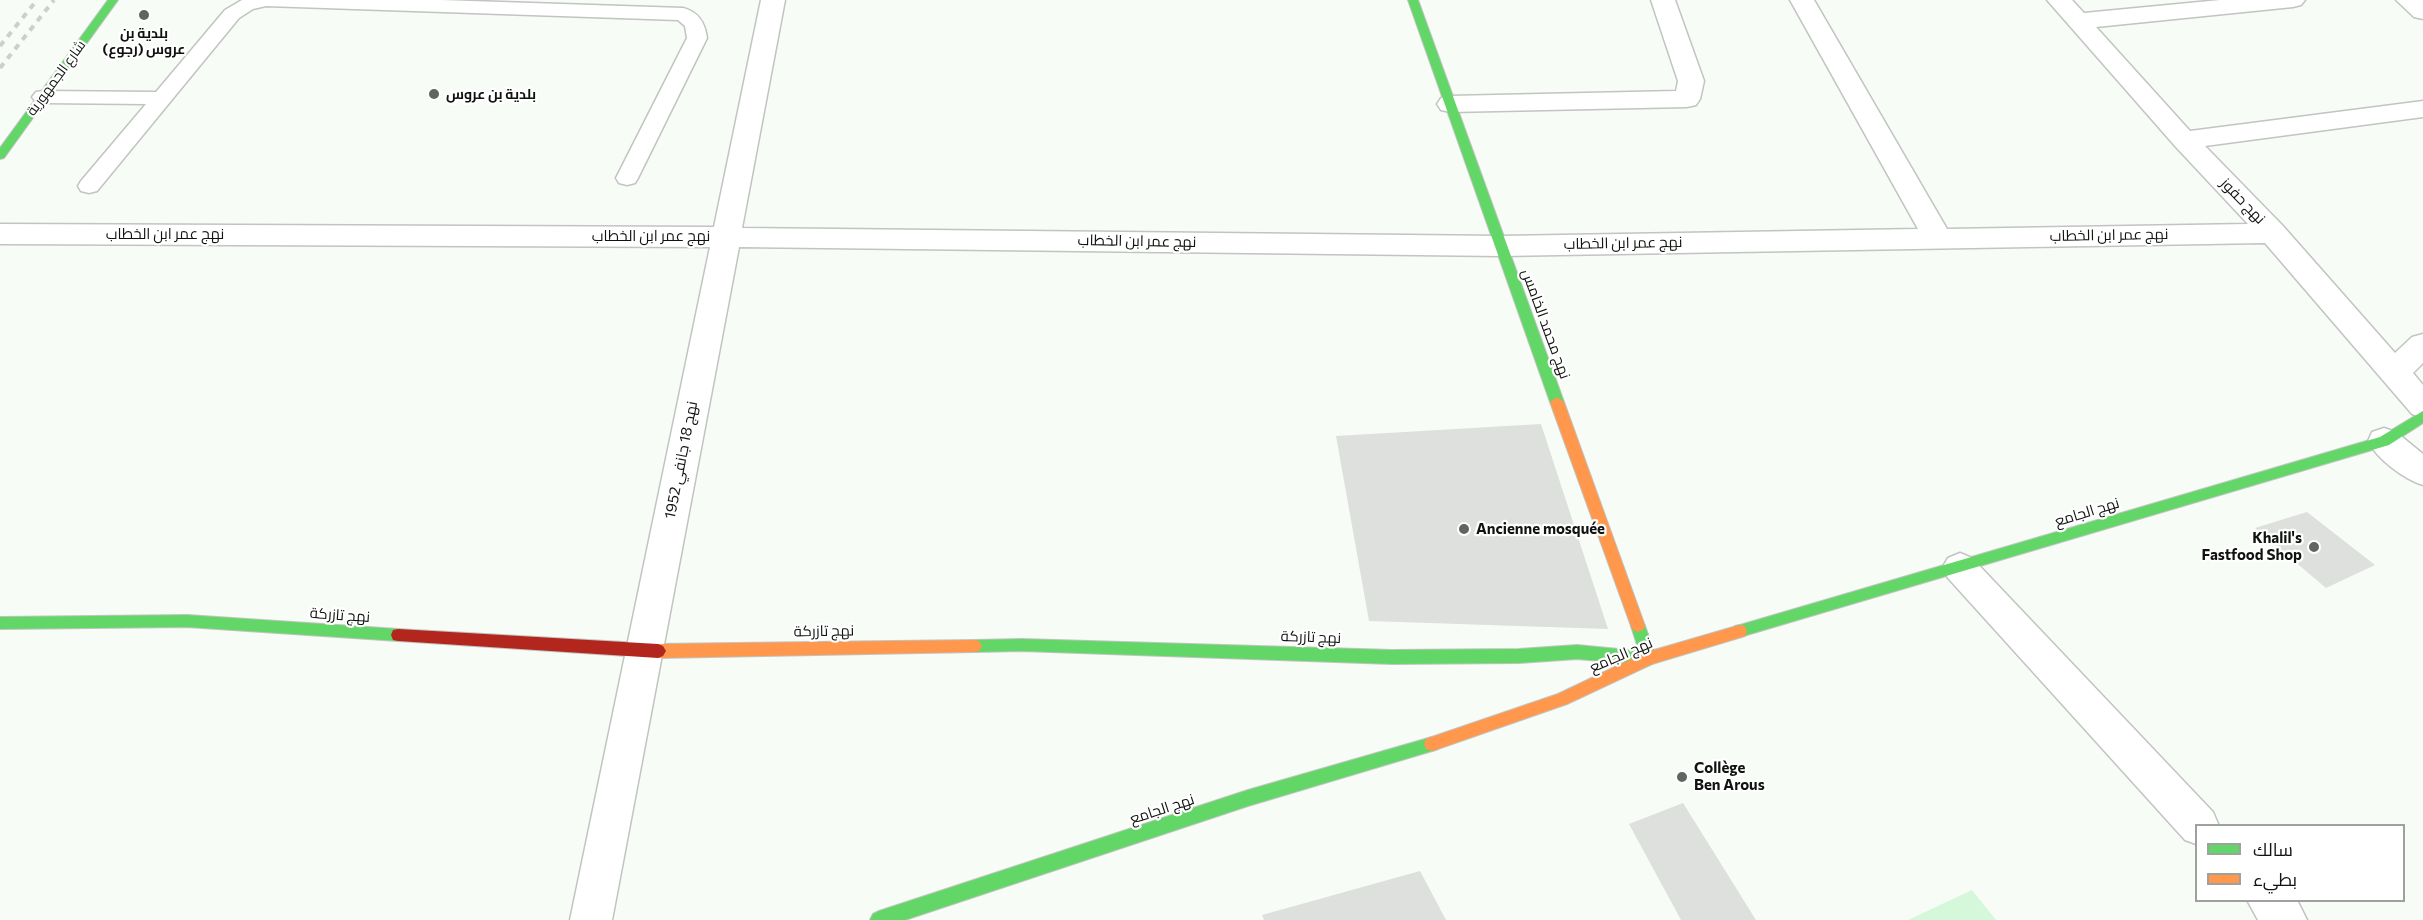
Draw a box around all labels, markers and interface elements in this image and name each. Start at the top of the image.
marker: بلدية بن عروس (رجوع) [137,8,151,22]
place label: بلدية بن عروس (رجوع) [103,25,185,57]
street label: شارع الجمهورية [23,37,89,119]
place label: بلدية بن عروس [446,86,536,102]
marker: بلدية بن عروس [427,87,441,101]
street label: نهج حفوز [2217,174,2269,228]
street label: نهج عمر ابن الخطاب [106,225,224,243]
street label: نهج عمر ابن الخطاب [2050,225,2168,245]
street label: نهج عمر ابن الخطاب [592,227,710,245]
street label: نهج عمر ابن الخطاب [1078,231,1196,251]
street label: نهج عمر ابن الخطاب [1564,233,1682,253]
street label: نهج محمد الخامس [1518,266,1574,382]
street label: نهج 18 جانفي 1952 [661,400,701,520]
street label: نهج الجامع [2052,494,2122,530]
place label: Ancienne mosquée [1476,520,1605,538]
marker: Ancienne mosquée [1457,522,1471,536]
place label: Khalil's Fastfood Shop [2202,529,2302,564]
marker: Khalil's Fastfood Shop [2307,540,2321,554]
street label: نهج تازركة [309,604,371,626]
street label: نهج تازركة [794,621,854,641]
street label: نهج تازركة [1280,627,1342,647]
street label: نهج الجامع [1587,634,1655,676]
place label: Collège Ben Arous [1694,759,1765,794]
marker: Collège Ben Arous [1675,770,1689,784]
street label: نهج الجامع [1127,790,1197,828]
legend [2195,824,2405,902]
text: سالك [2253,838,2293,860]
text: بطيء [2253,868,2297,890]

